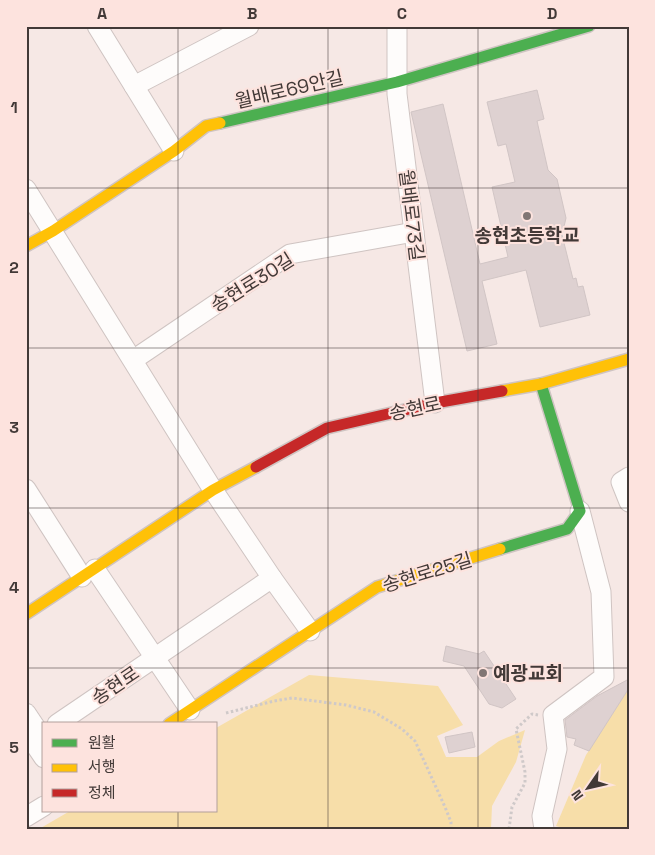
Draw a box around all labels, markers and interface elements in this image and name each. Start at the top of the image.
text: A [97,3,107,24]
text: B [247,3,257,24]
text: C [397,3,407,24]
text: D [547,3,557,24]
street label: 월배로69안길 [232,65,346,114]
text: 1 [10,97,18,118]
street label: 월배로73길 [393,168,430,262]
marker: 송현초등학교 [521,210,533,222]
place label: 송현초등학교 [475,223,579,248]
street label: 송현로30길 [206,247,299,318]
text: 2 [9,257,19,278]
street label: 송현로 [387,391,443,426]
text: 3 [9,417,19,438]
street label: 송현로25길 [379,547,475,598]
text: 4 [9,577,19,598]
street label: 송현로 [87,660,144,710]
place label: 예광교회 [493,661,563,686]
marker: 예광교회 [477,667,489,679]
legend [42,722,218,812]
text: 원활 [88,733,116,752]
text: 5 [9,737,19,758]
text: 서행 [88,757,116,776]
north arrow [562,762,612,812]
text: 정체 [88,783,116,802]
text: N [567,786,587,804]

